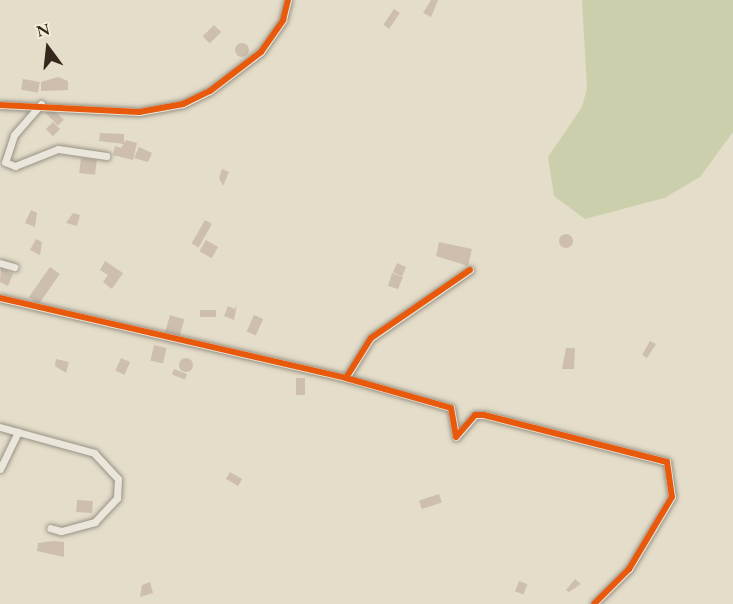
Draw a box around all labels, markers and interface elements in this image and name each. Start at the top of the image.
north arrow [18,18,78,78]
text: N [34,18,52,42]

